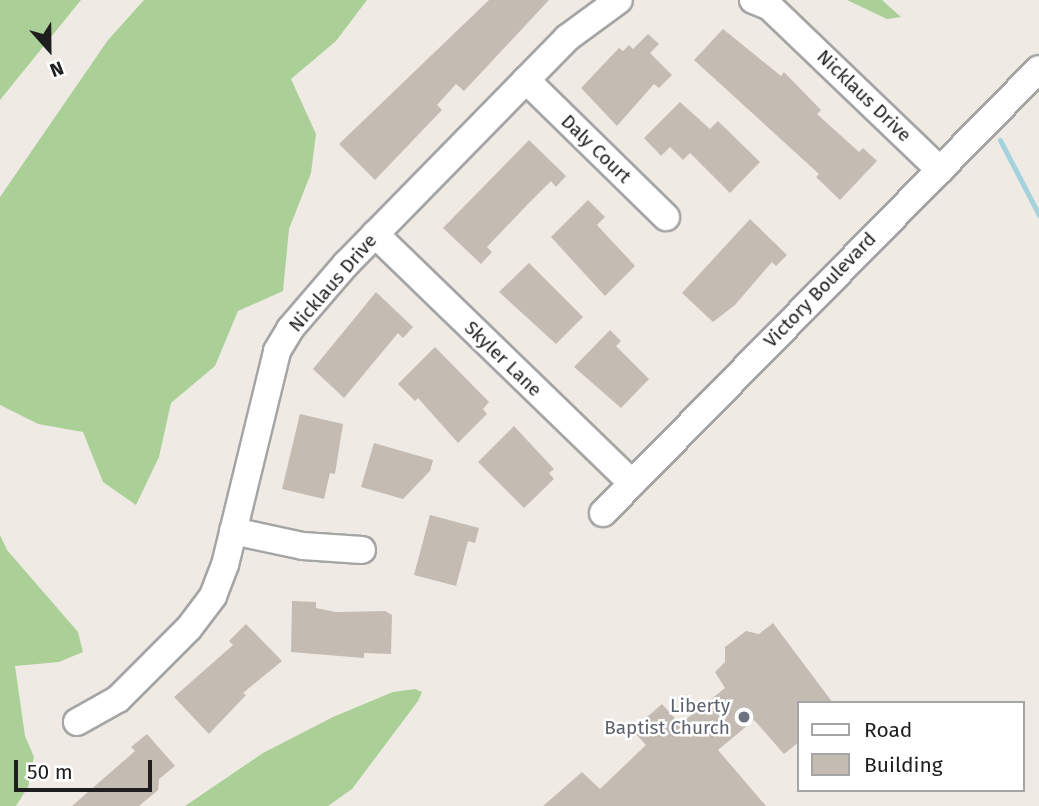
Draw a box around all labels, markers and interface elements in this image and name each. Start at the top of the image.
north arrow [14,14,84,84]
street label: Nicklaus Drive [812,45,916,147]
text: N [47,56,67,82]
street label: Daly Court [556,110,636,188]
street label: Victory Boulevard [759,228,881,352]
street label: Nicklaus Drive [284,229,382,337]
street label: Skyler Lane [460,317,546,401]
place label: Liberty Baptist Church [604,695,730,739]
legend [797,701,1025,792]
marker: Liberty Baptist Church [736,709,752,725]
text: Road [864,717,912,743]
scale bar [18,746,156,790]
text: Building [864,752,943,778]
text: 50 m [27,759,73,785]

